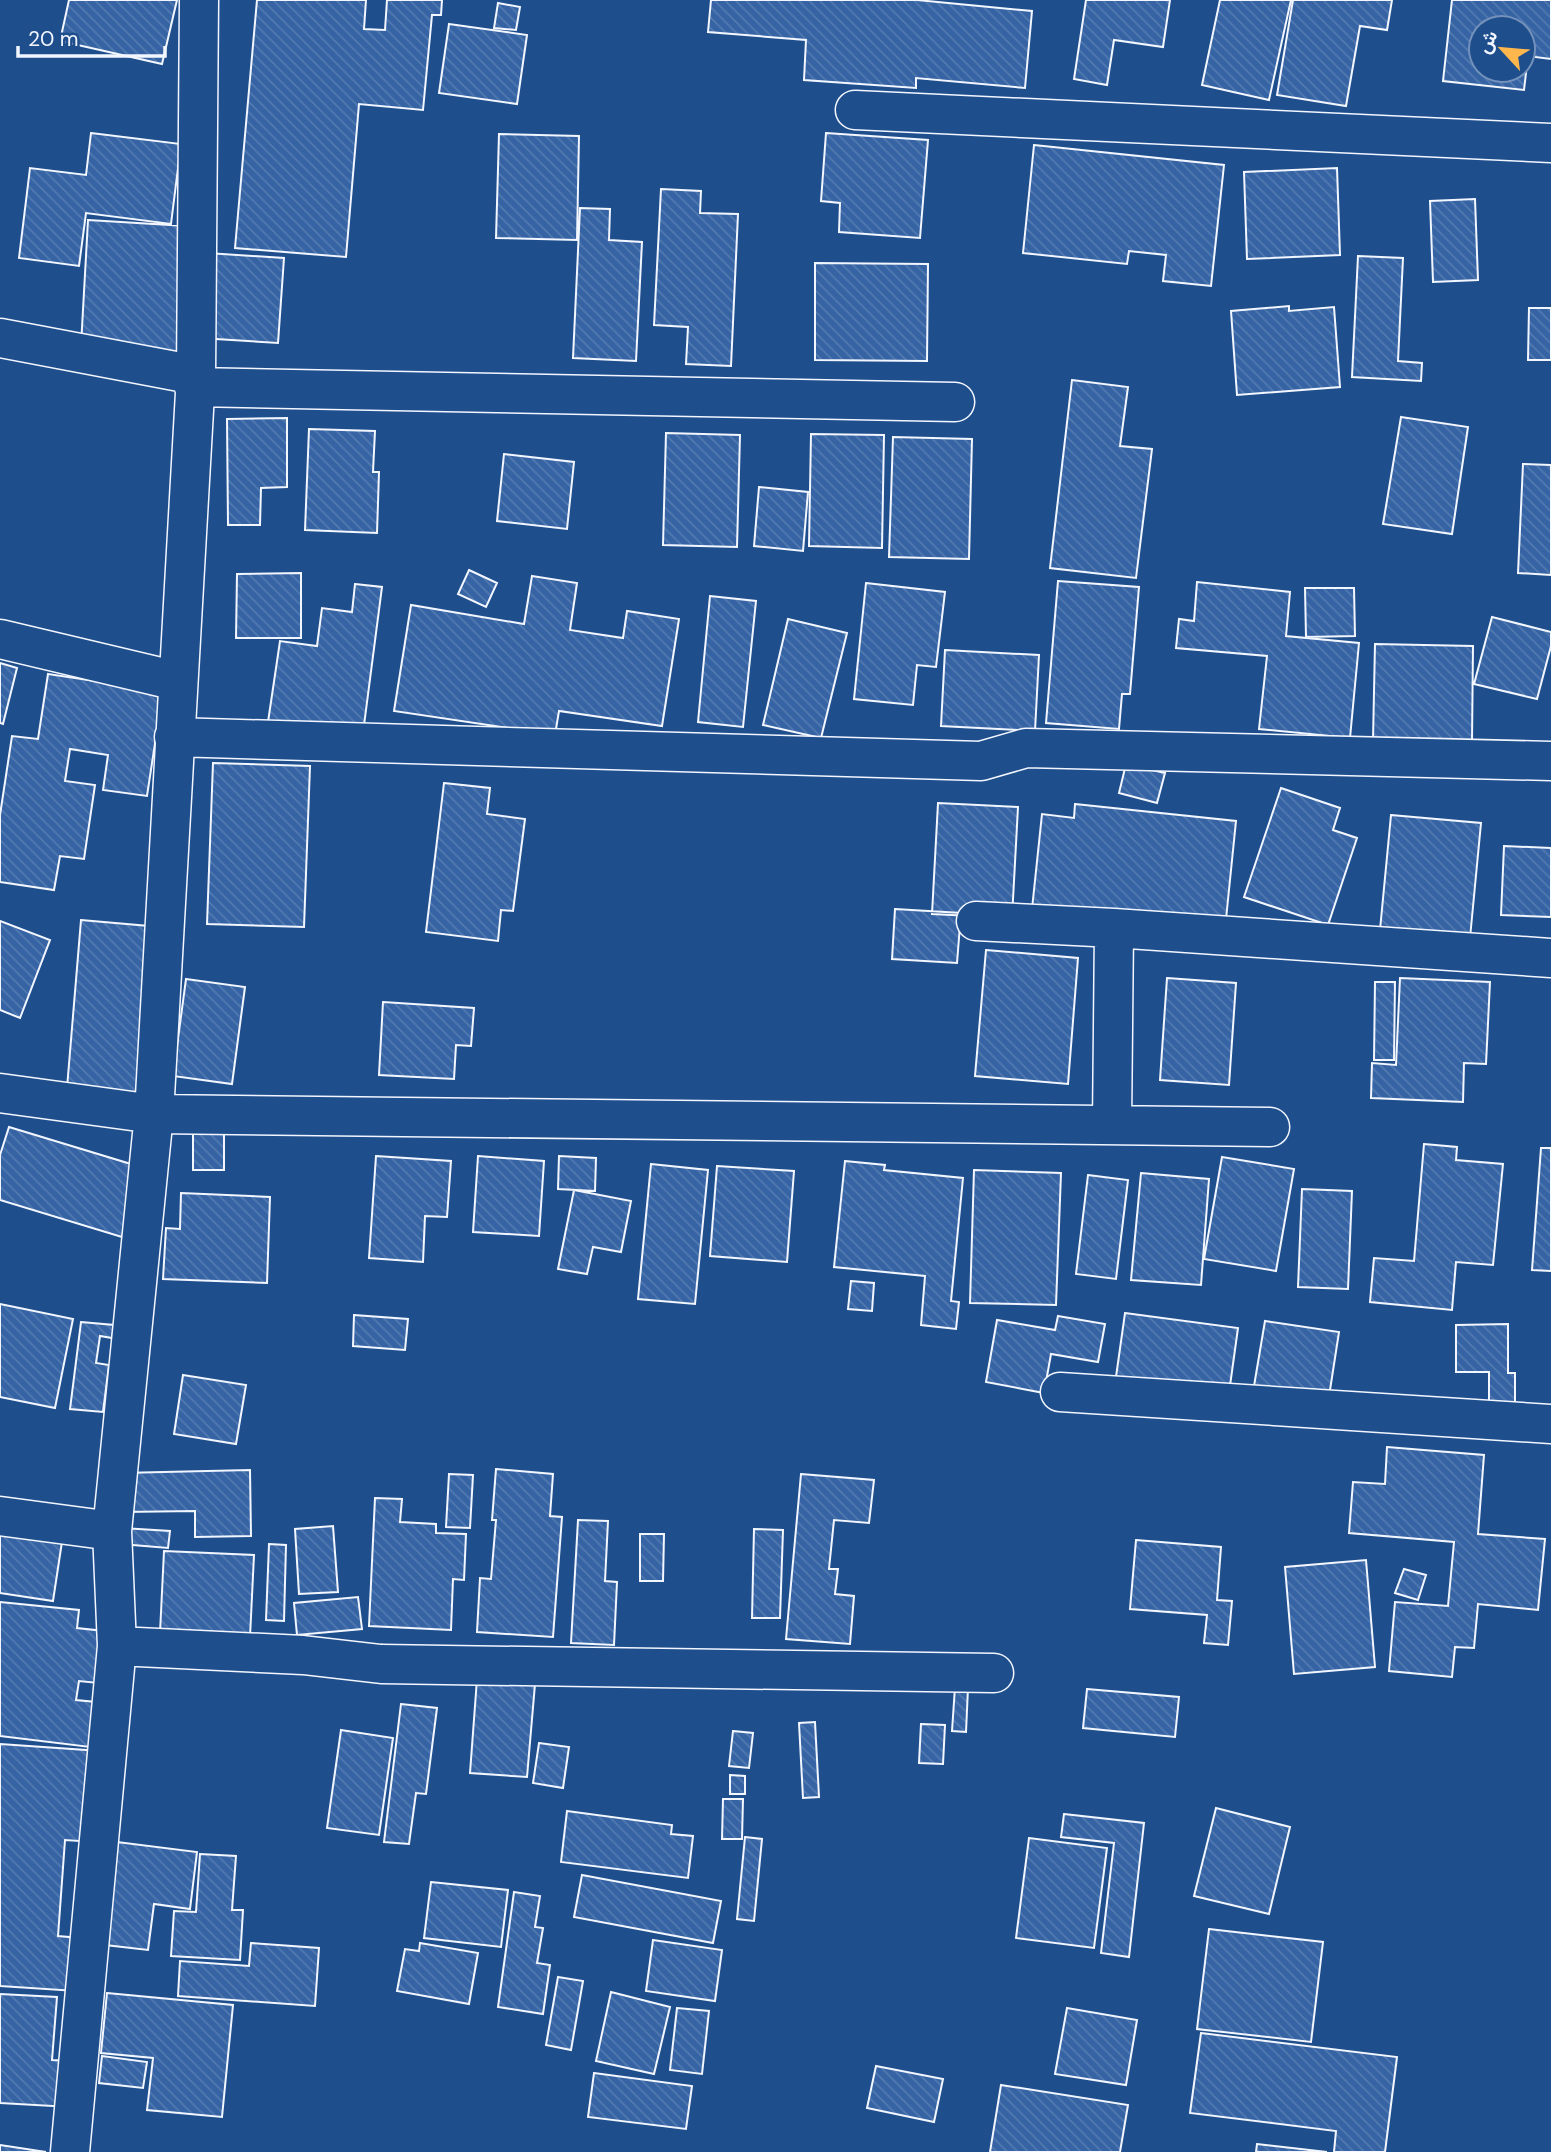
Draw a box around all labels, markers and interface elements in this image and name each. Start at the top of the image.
scale bar [18,14,164,58]
north arrow [1467,14,1537,84]
text: 20 m [28,25,79,53]
text: ش [1471,26,1503,58]

